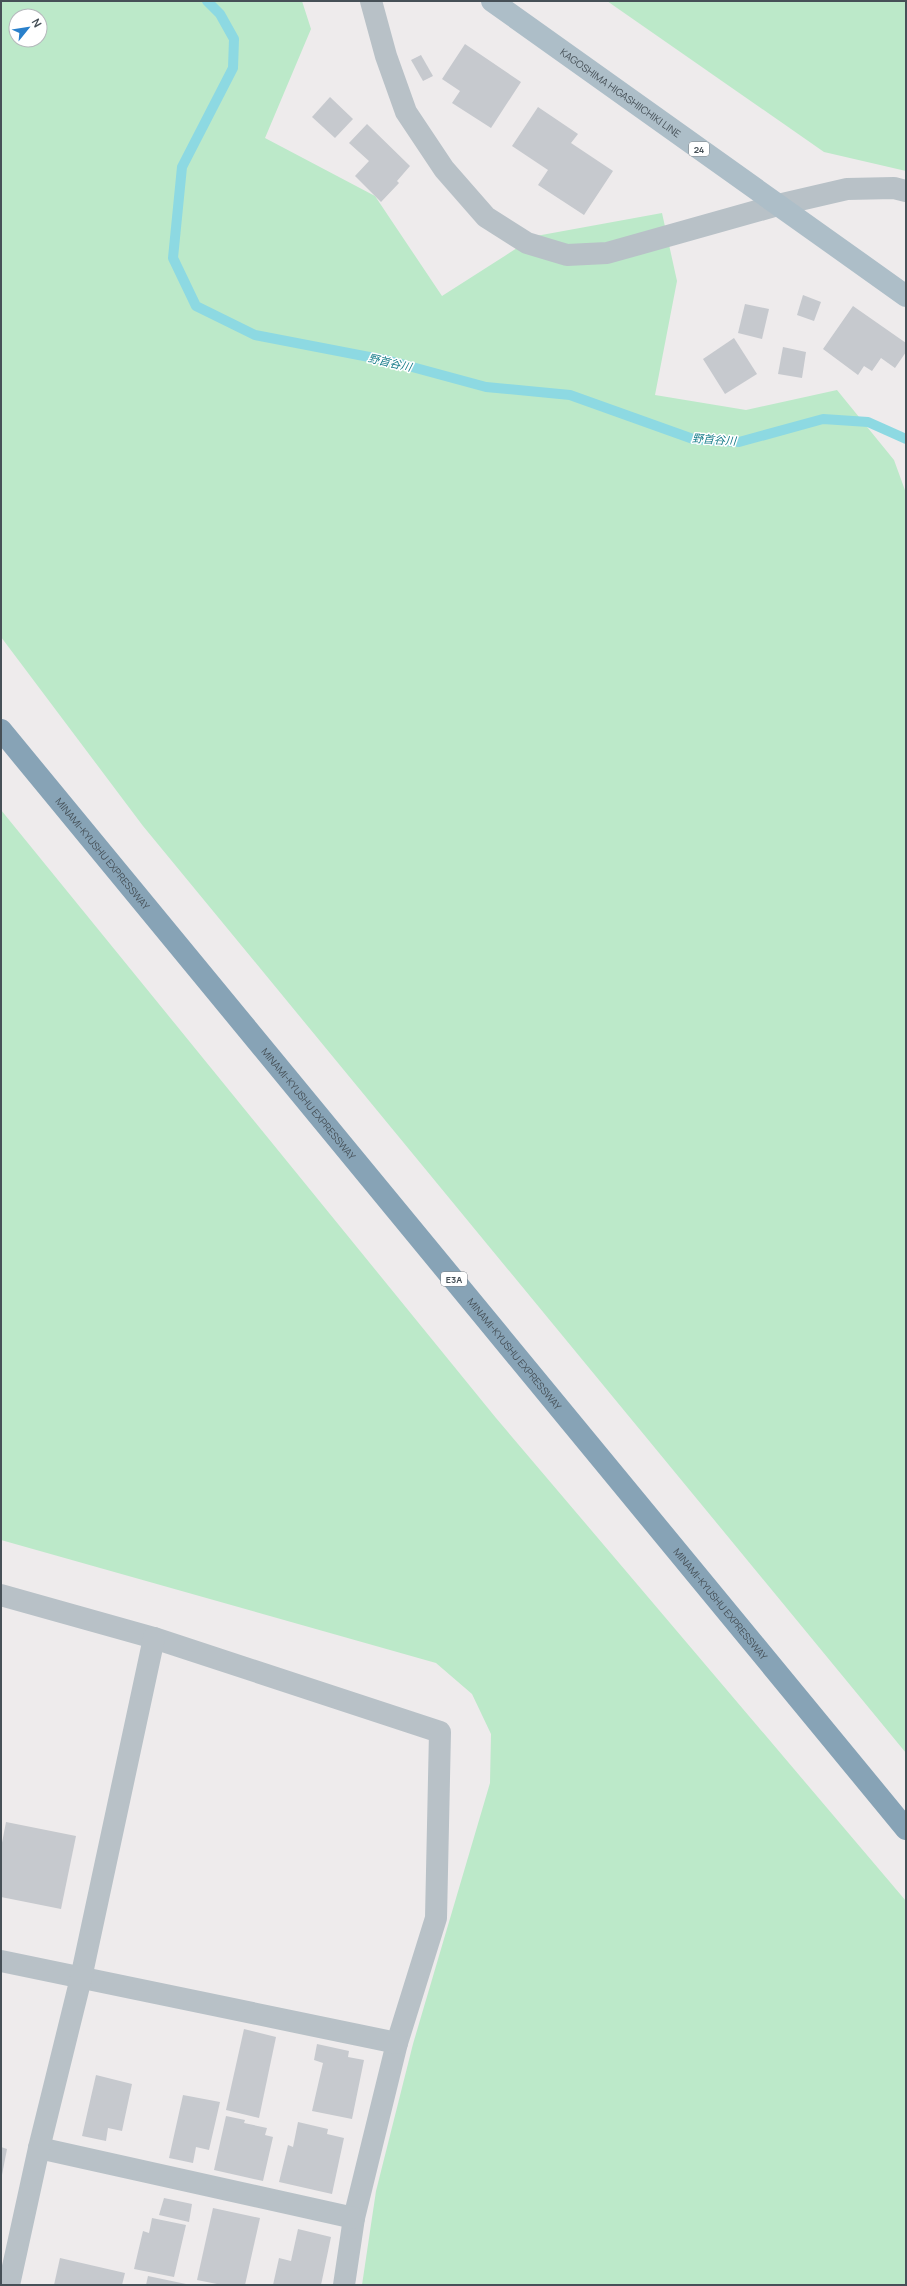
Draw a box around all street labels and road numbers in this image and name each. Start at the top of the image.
street label: KAGOSHIMA HIGASHIICHIKI LINE [558,45,684,141]
road number: 24 [689,142,709,156]
street label: MINAMI-KYUSHU EXPRESSWAY [52,795,153,913]
street label: MINAMI-KYUSHU EXPRESSWAY [258,1045,359,1163]
road number: E3A [441,1272,467,1286]
street label: MINAMI-KYUSHU EXPRESSWAY [464,1295,565,1413]
street label: MINAMI-KYUSHU EXPRESSWAY [670,1545,771,1663]

